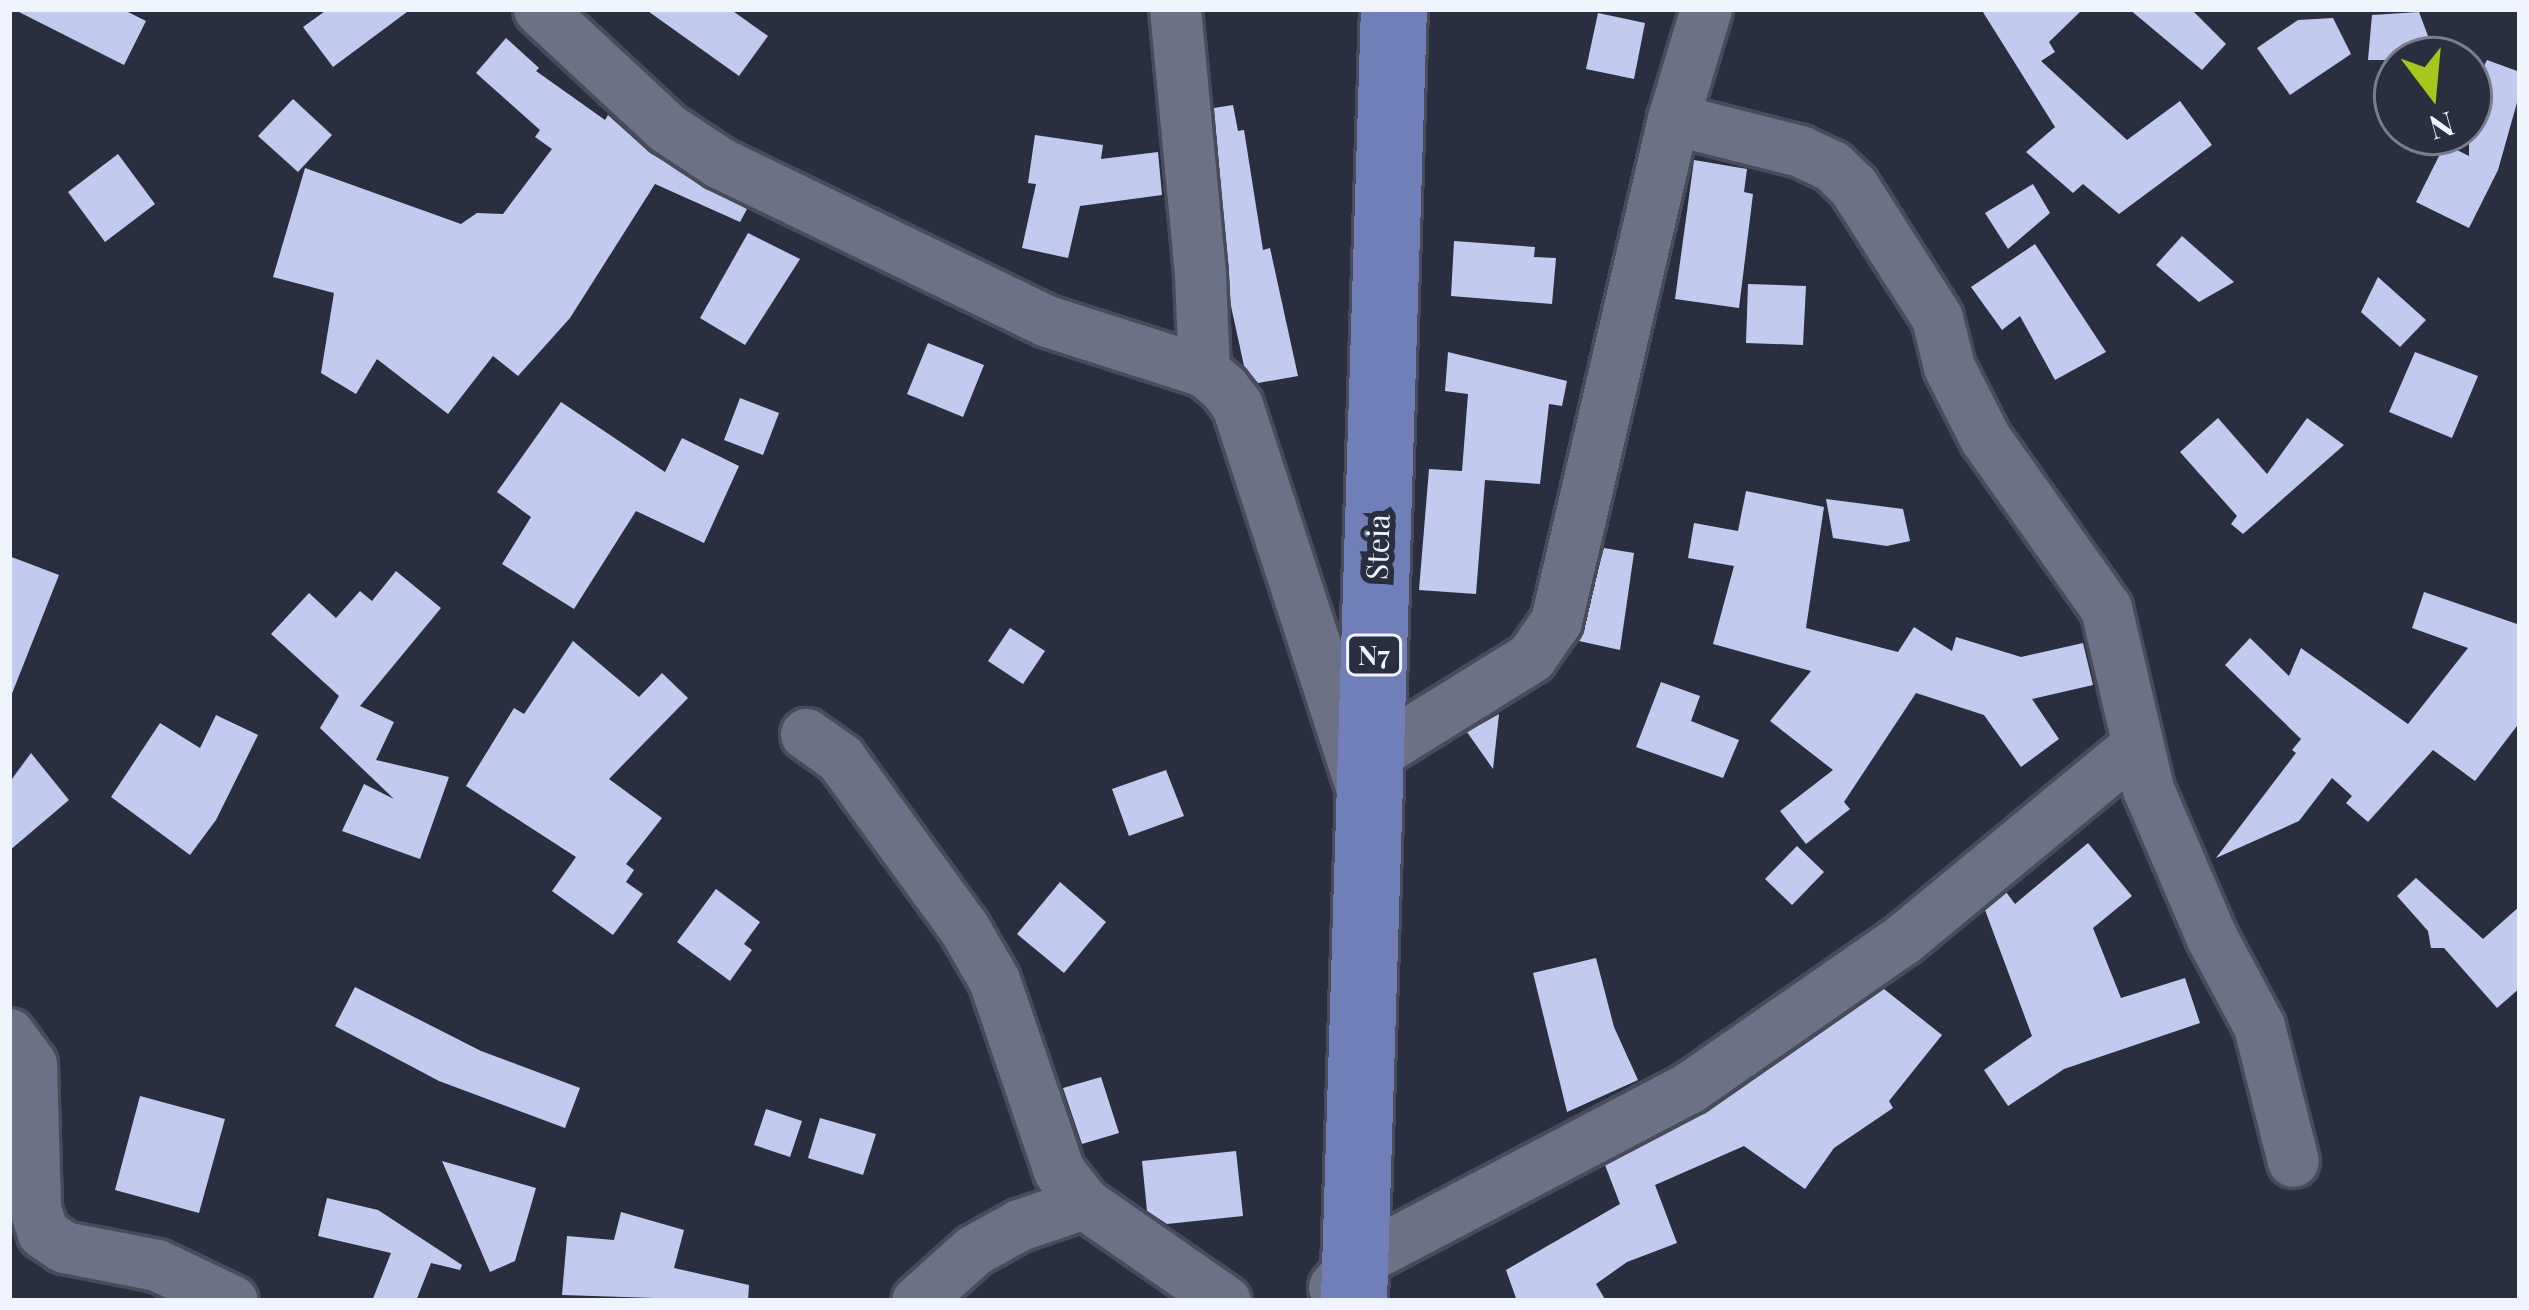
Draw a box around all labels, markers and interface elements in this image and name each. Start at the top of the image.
north arrow [2373,36,2493,156]
text: N [2425,103,2460,152]
street label: Steia [1358,514,1396,580]
road number: N7 [1344,634,1404,676]

